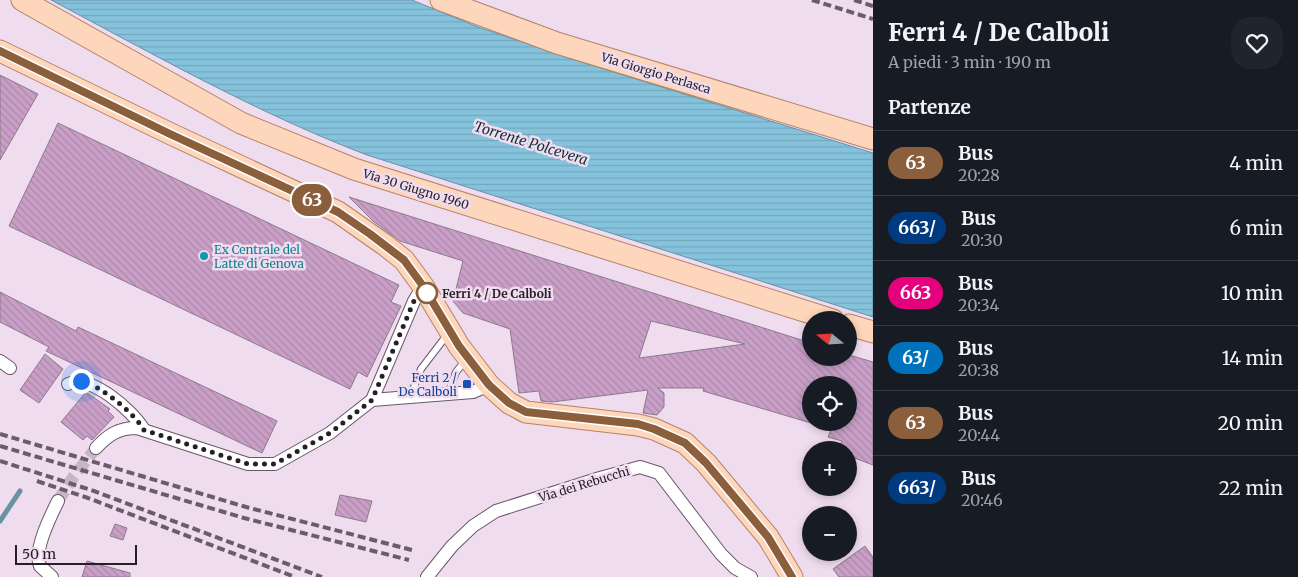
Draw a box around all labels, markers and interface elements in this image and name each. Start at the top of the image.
text: Ferri 4 / De Calboli [888,17,1109,48]
button: heart [1231,17,1283,69]
street label: Via Giorgio Perlasca [598,49,713,97]
text: A piedi · 3 min · 190 m [888,52,1051,72]
text: Partenze [888,95,971,119]
water label: Torrente Polcevera [472,117,590,169]
text: Bus [958,141,993,165]
text: 63 [905,151,926,174]
text: 4 min [1229,151,1283,175]
street label: Via 30 Giugno 1960 [360,165,471,212]
text: 20:28 [958,165,1000,185]
line badge: 63 [290,184,334,216]
text: 63 [302,188,322,211]
text: Bus [961,206,996,230]
text: 663/ [898,216,936,239]
text: 6 min [1229,216,1283,240]
text: 20:30 [961,230,1003,250]
place label: Ex Centrale del Latte di Genova [214,242,304,271]
marker: Ex Centrale del Latte di Genova [198,250,210,262]
text: Bus [958,271,993,295]
text: 663 [900,281,931,304]
text: 10 min [1221,281,1283,305]
marker: Ferri 4 / De Calboli [416,282,438,304]
place label: Ferri 4 / De Calboli [442,286,552,301]
text: 20:34 [958,295,999,315]
north arrow [802,311,858,366]
map controls [802,311,857,561]
text: Bus [958,336,993,360]
text: 63/ [902,346,929,369]
text: 14 min [1222,346,1283,370]
text: 20:38 [958,360,999,380]
your location [69,369,94,394]
place label: Ferri 2 / De Calboli [399,370,457,399]
button: locate [802,376,857,431]
marker: Ferri 2 / De Calboli [461,378,473,390]
text: Bus [958,401,993,425]
text: 63 [905,411,926,434]
text: 20 min [1218,411,1283,435]
text: 20:44 [958,425,1000,445]
button: + [802,441,857,496]
street label: Via dei Rebucchi [536,463,631,505]
text: Bus [961,466,996,490]
text: 663/ [898,476,936,499]
text: 22 min [1219,476,1283,500]
text: 20:46 [961,490,1003,510]
button: − [802,506,857,561]
scale bar [15,542,138,565]
text: 50 m [22,545,56,563]

